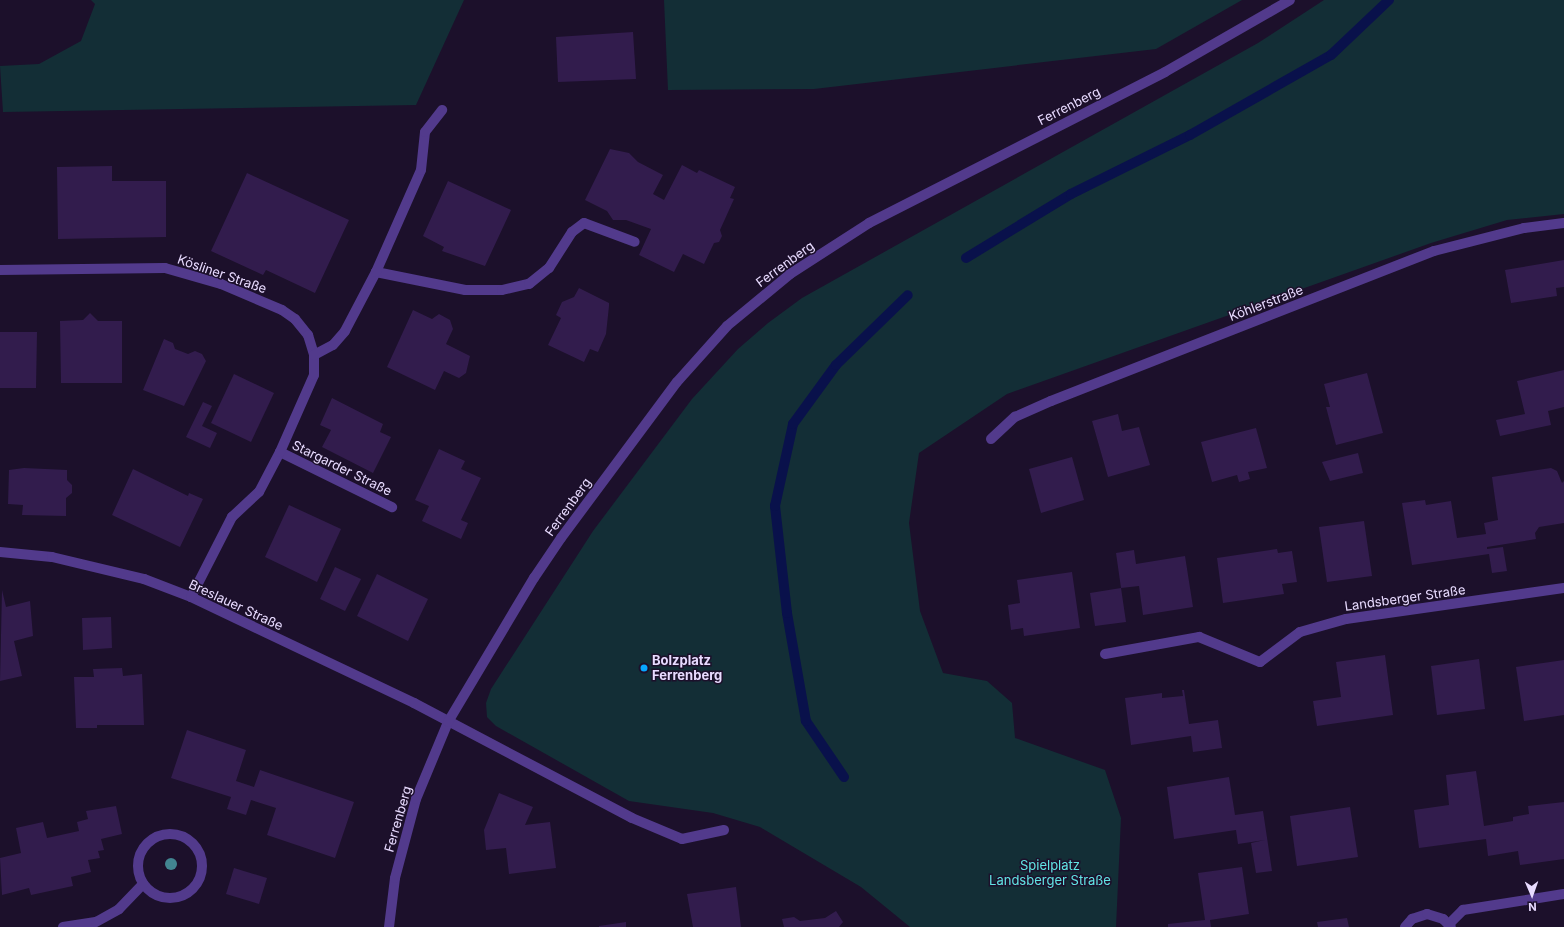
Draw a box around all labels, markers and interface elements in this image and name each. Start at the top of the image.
street label: Ferrenberg [1035,84,1103,128]
street label: Ferrenberg [753,238,817,290]
street label: Kösliner Straße [175,251,269,297]
street label: Köhlerstraße [1227,282,1305,324]
street label: Stargarder Straße [290,437,394,499]
street label: Ferrenberg [542,475,594,539]
street label: Breslauer Straße [186,576,286,634]
street label: Landsberger Straße [1344,582,1466,614]
place label: Bolzplatz Ferrenberg [652,653,722,684]
marker: Bolzplatz Ferrenberg [639,663,649,673]
street label: Ferrenberg [381,784,415,854]
park label: Spielplatz Landsberger Straße [989,858,1111,889]
north arrow [1512,875,1552,915]
text: N [1528,900,1537,914]

